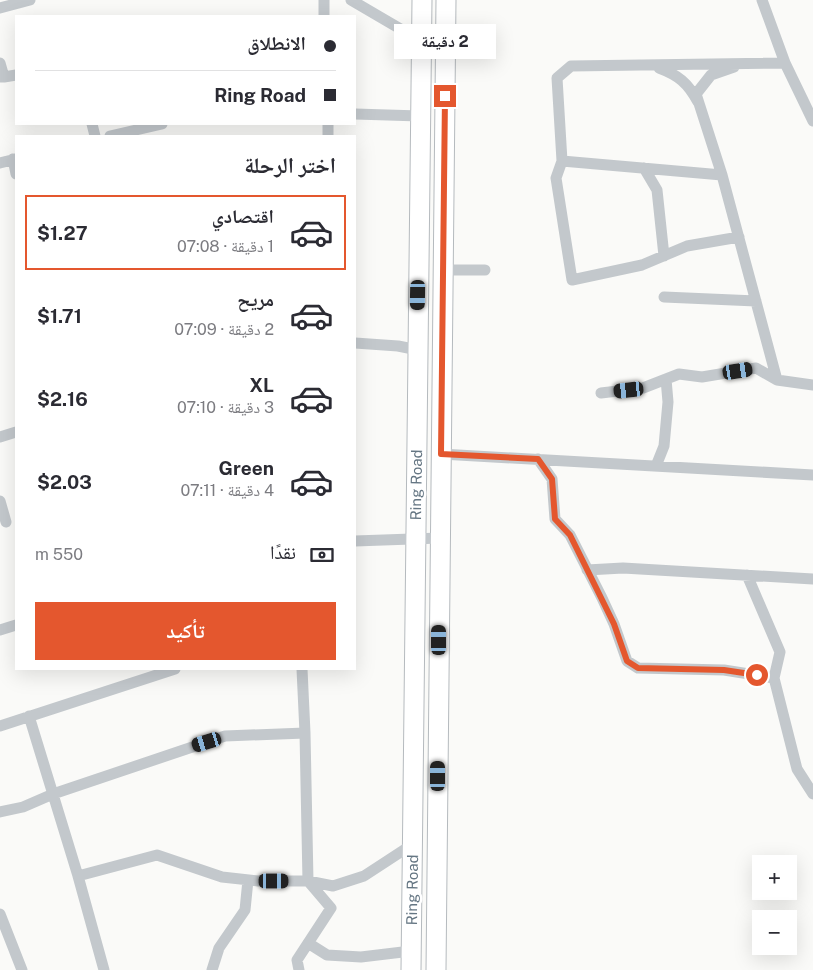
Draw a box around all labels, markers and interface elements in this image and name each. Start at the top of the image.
callout: 2 دقيقة [394,23,496,58]
text: الانطلاق [247,32,306,54]
text: 2 دقيقة [421,32,469,51]
text: Ring Road [214,84,306,106]
route end [434,85,456,107]
text: اختر الرحلة [244,152,336,178]
text: اقتصادي [212,205,274,227]
icon: car [289,210,334,255]
text: $1.27 [37,222,88,244]
text: 1 دقيقة · 07:08 [177,237,274,256]
car [410,280,425,310]
text: مريح [237,288,274,310]
icon: car [289,293,334,338]
text: $1.71 [37,305,82,327]
text: 2 دقيقة · 07:09 [174,320,274,339]
car [722,361,753,381]
text: XL [249,374,274,396]
icon: car [289,376,334,421]
car [613,381,644,399]
text: $2.16 [37,388,88,410]
text: 3 دقيقة · 07:10 [177,398,274,417]
street label: Ring Road [407,449,425,521]
text: Green [219,457,274,479]
icon: car [289,459,334,504]
text: $2.03 [37,471,92,493]
text: 4 دقيقة · 07:11 [180,481,274,500]
text: نقدًا [270,541,296,563]
icon: cash [308,541,336,569]
text: 550 m [35,545,83,564]
button: تأكيد [35,602,336,660]
car [431,625,446,655]
route start [746,664,768,686]
car [190,730,223,754]
car [430,761,445,791]
street label: Ring Road [403,854,421,926]
map controls [752,855,797,955]
button: + [752,855,797,900]
car [259,874,289,889]
button: − [752,910,797,955]

